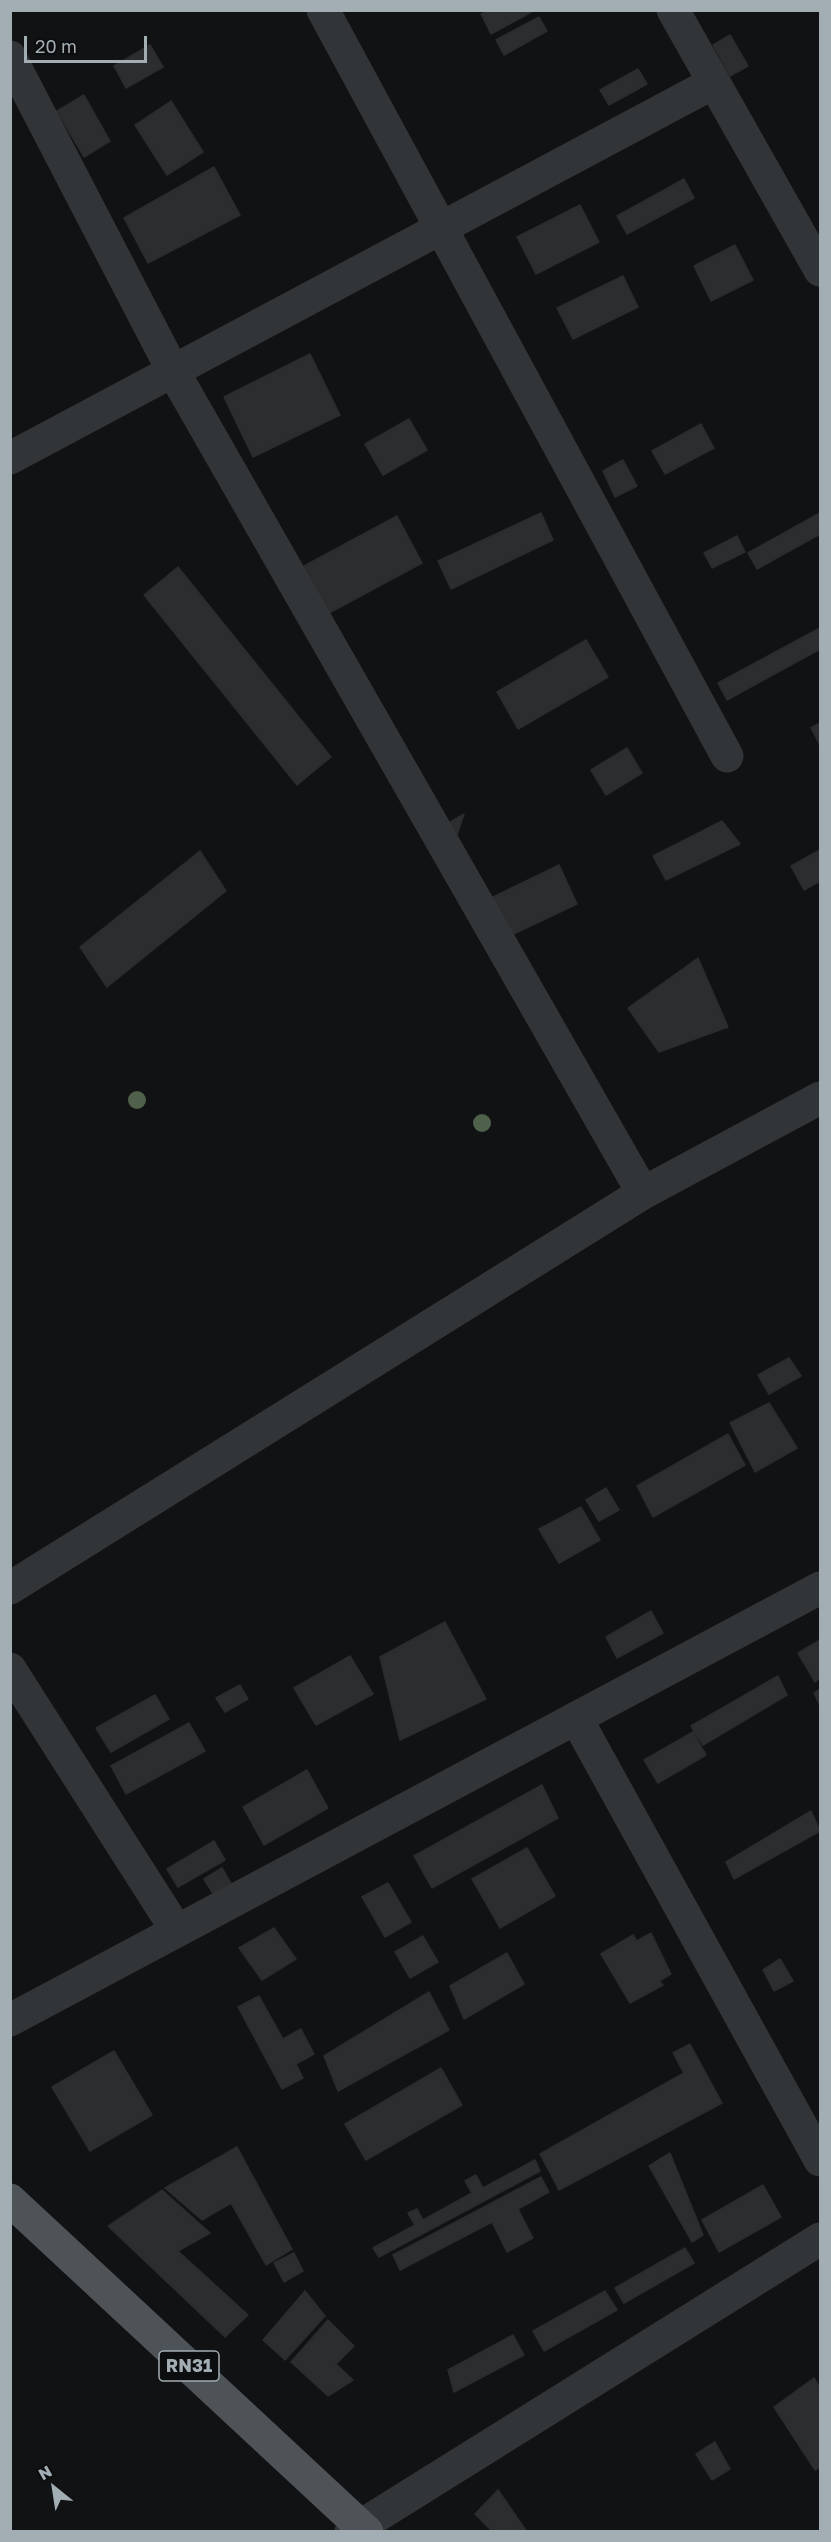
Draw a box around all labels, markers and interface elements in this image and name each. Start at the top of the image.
scale bar [27,24,150,62]
text: 20 m [35,35,77,57]
road number: RN31 [159,2351,219,2381]
north arrow [24,2458,84,2518]
text: N [35,2461,55,2484]

